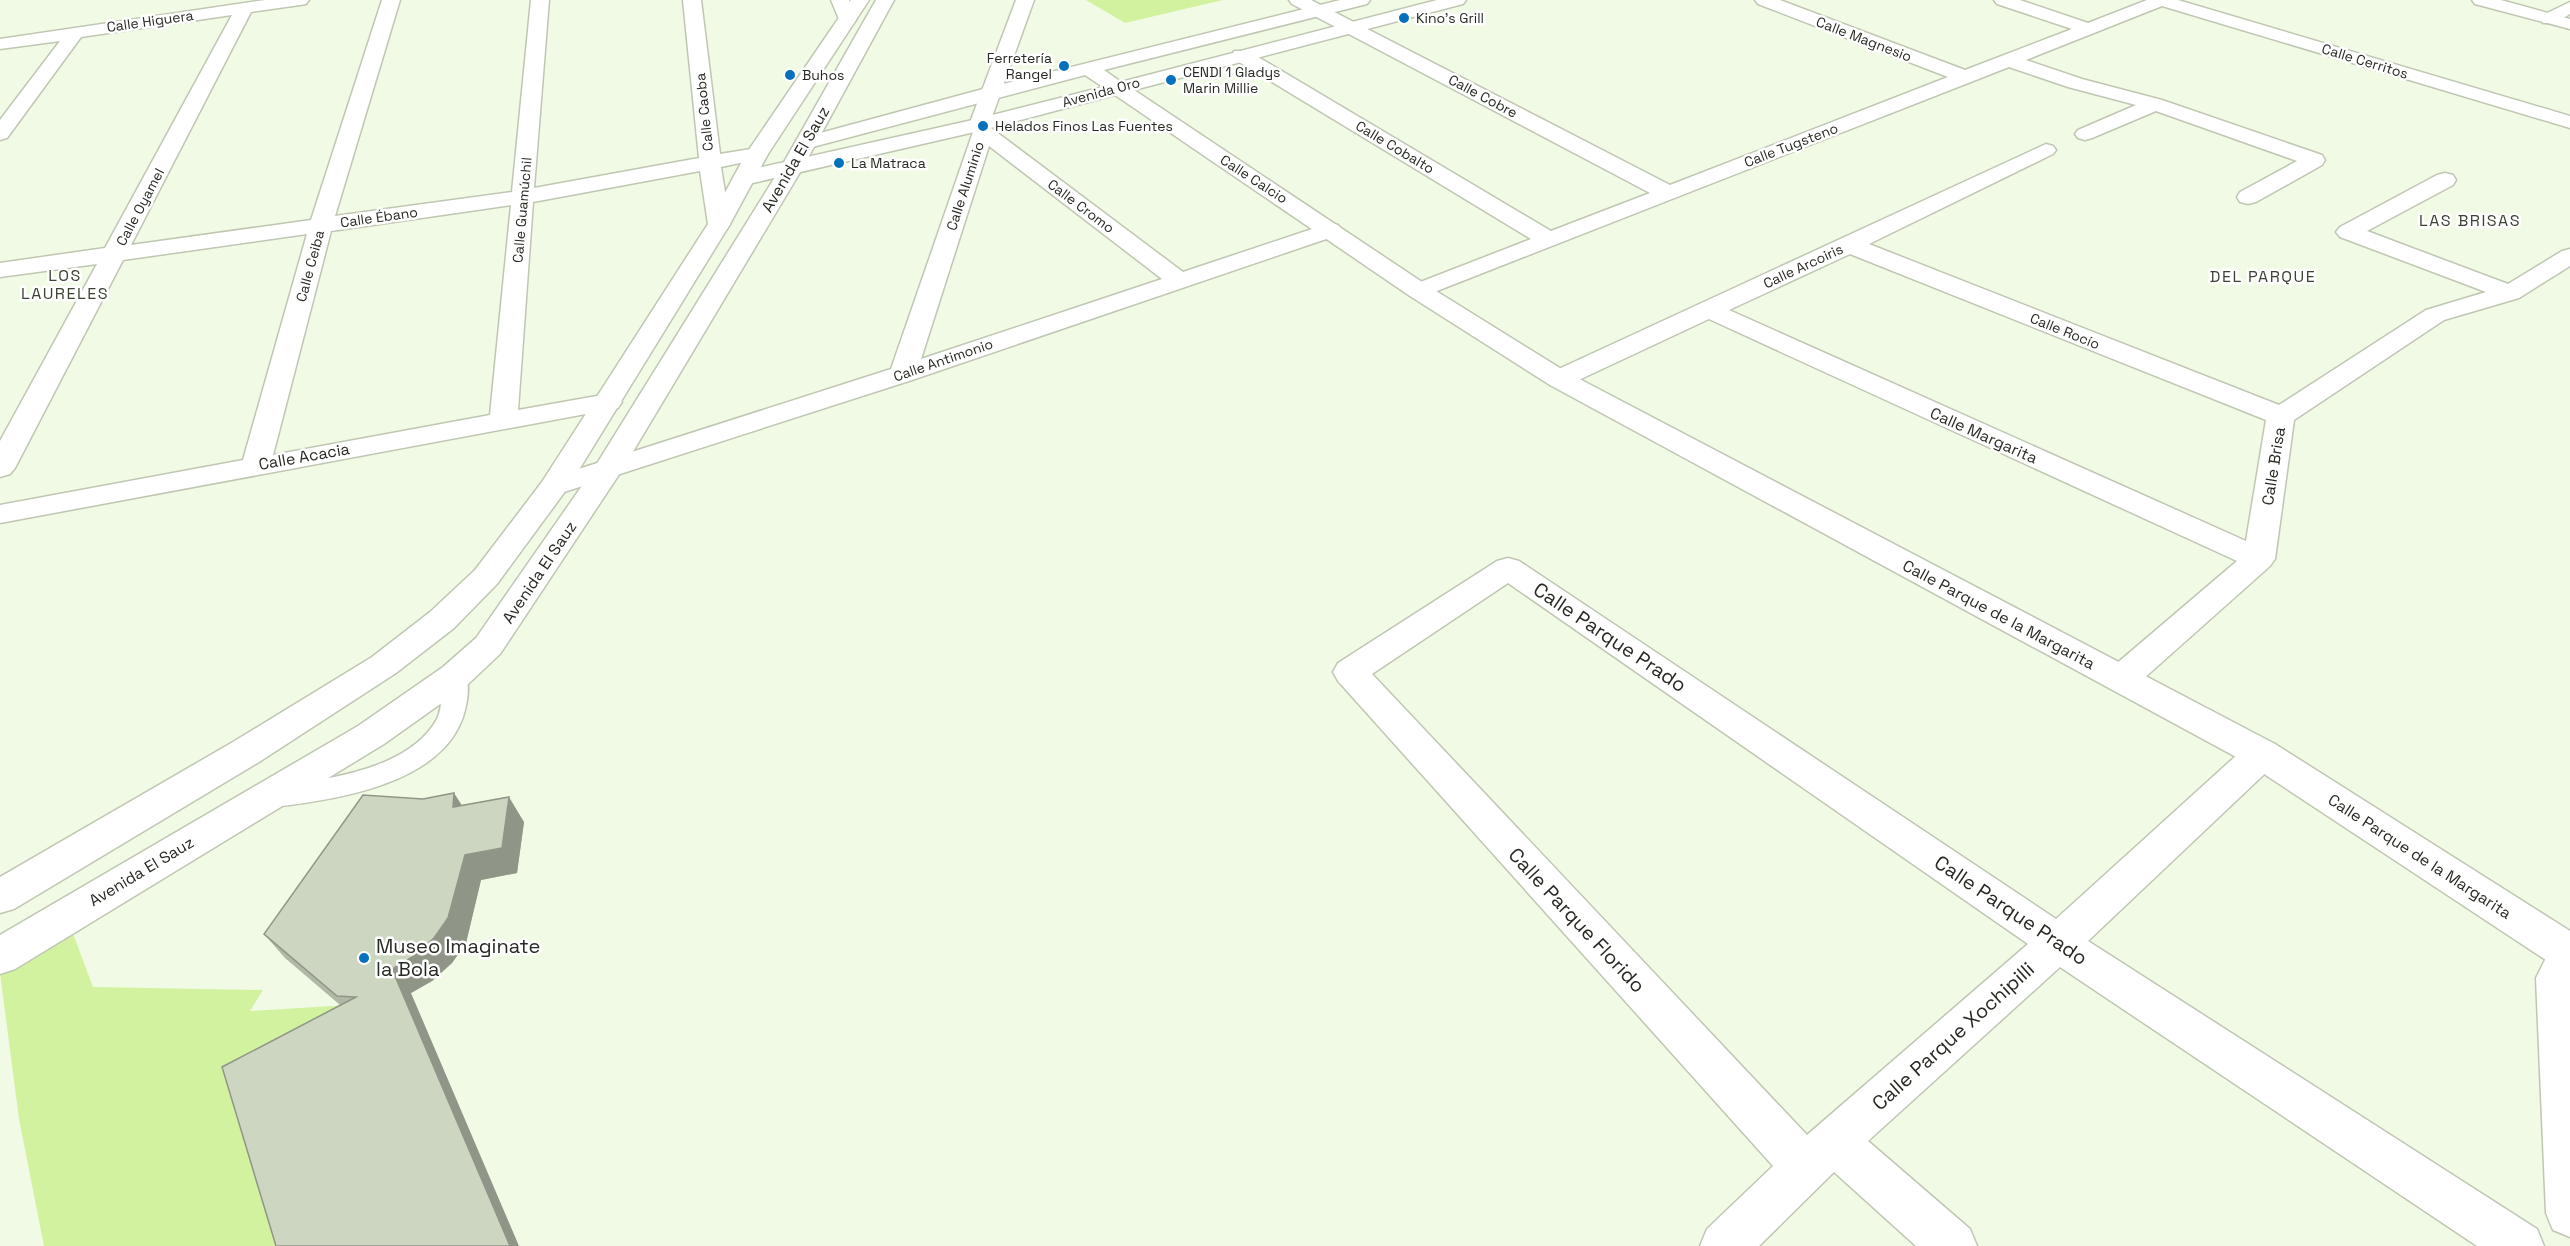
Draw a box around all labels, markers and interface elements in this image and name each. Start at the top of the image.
street label: Calle Higuera [106,6,194,36]
place label: Kino’s Grill [1416,9,1484,27]
marker: Kino’s Grill [1397,11,1411,25]
street label: Calle Magnesio [1814,12,1914,66]
street label: Calle Cerritos [2320,39,2410,83]
place label: Ferretería Rangel [987,49,1052,83]
marker: Ferretería Rangel [1057,59,1071,73]
place label: CENDI 1 Gladys Marin Millie [1183,63,1280,97]
place label: Buhos [802,66,844,84]
marker: Buhos [783,68,797,82]
street label: Calle Cobre [1445,70,1521,122]
street label: Calle Caoba [691,72,717,152]
street label: Avenida Oro [1060,73,1142,111]
marker: CENDI 1 Gladys Marin Millie [1164,73,1178,87]
street label: Avenida El Sauz [757,103,834,216]
street label: Calle Cobalto [1352,116,1438,178]
place label: Helados Finos Las Fuentes [995,117,1173,135]
marker: Helados Finos Las Fuentes [976,119,990,133]
street label: Calle Tugsteno [1742,119,1840,171]
street label: Calle Aluminio [942,139,988,233]
street label: Calle Calcio [1217,151,1291,207]
place label: La Matraca [851,154,926,172]
street label: Calle Guamúchil [508,156,536,264]
marker: La Matraca [832,156,846,170]
street label: Calle Oyamel [112,165,168,249]
street label: Calle Cromo [1044,175,1118,237]
street label: Calle Ébano [339,203,419,231]
district label: LAS BRISAS [2419,210,2521,231]
street label: Calle Ceiba [292,228,328,304]
street label: Calle Arcoiris [1760,240,1846,292]
district label: LOS LAURELES [21,265,109,304]
district label: DEL PARQUE [2210,266,2316,287]
street label: Calle Rocío [2027,309,2103,353]
street label: Calle Antimonio [891,335,995,385]
street label: Calle Margarita [1927,402,2041,469]
street label: Calle Brisa [2257,425,2290,507]
street label: Calle Acacia [257,438,351,475]
street label: Avenida El Sauz [497,517,581,627]
street label: Calle Parque de la Margarita [1899,555,2099,674]
street label: Calle Parque Prado [1528,576,1692,698]
street label: Calle Parque de la Margarita [2324,789,2516,924]
street label: Avenida El Sauz [85,832,198,911]
street label: Calle Parque Florido [1503,842,1651,998]
street label: Calle Parque Prado [1929,849,2093,971]
place label: Museo Imaginate la Bola [376,933,540,982]
marker: Museo Imaginate la Bola [357,951,371,965]
street label: Calle Parque Xochipilli [1866,956,2040,1116]

